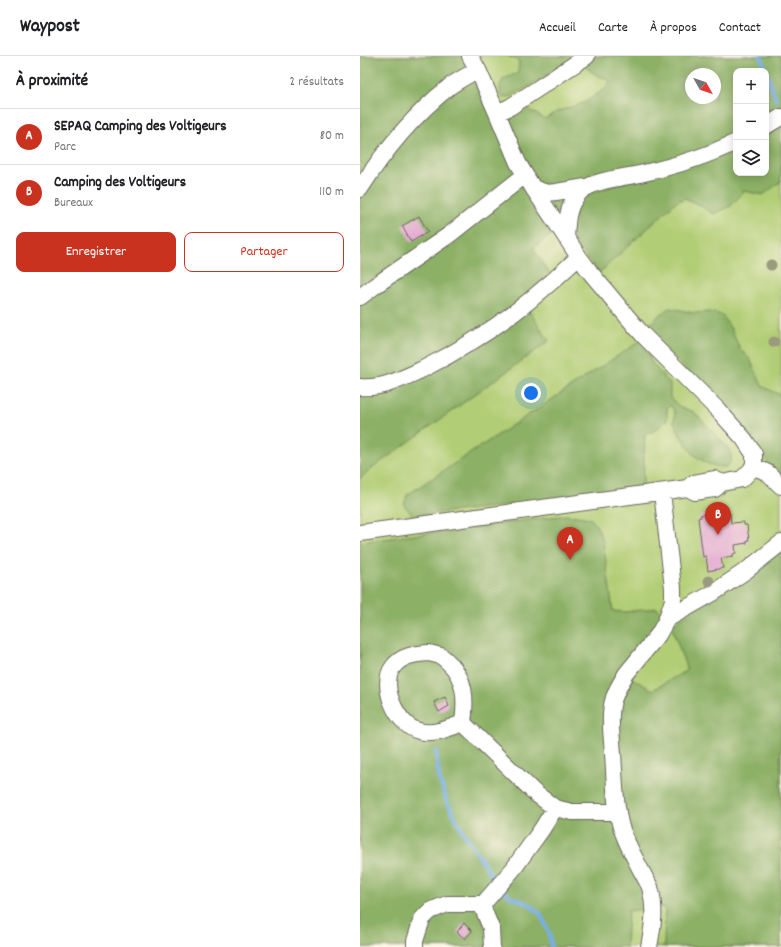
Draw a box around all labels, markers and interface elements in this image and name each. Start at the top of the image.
text: Waypost [20,14,80,41]
text: Accueil [539,18,576,38]
text: Carte [598,18,628,38]
text: À propos [650,18,697,38]
text: Contact [719,18,761,38]
north arrow [685,68,721,104]
map controls [733,68,769,176]
button: + [733,68,769,104]
text: À proximité [16,70,88,94]
text: 2 résultats [290,73,344,92]
button: − [733,104,769,140]
text: SEPAQ Camping des Voltigeurs [54,116,227,138]
text: A [25,127,33,146]
text: 80 m [320,127,344,146]
text: Parc [54,138,76,157]
button: layers [733,140,769,176]
text: Camping des Voltigeurs [54,172,186,194]
text: B [26,183,32,202]
text: 110 m [319,183,344,202]
text: Bureaux [54,194,93,213]
button: Enregistrer [16,232,176,272]
button: Partager [184,232,344,272]
your location [521,383,541,403]
pin: B [705,502,731,535]
pin: A [557,527,583,560]

